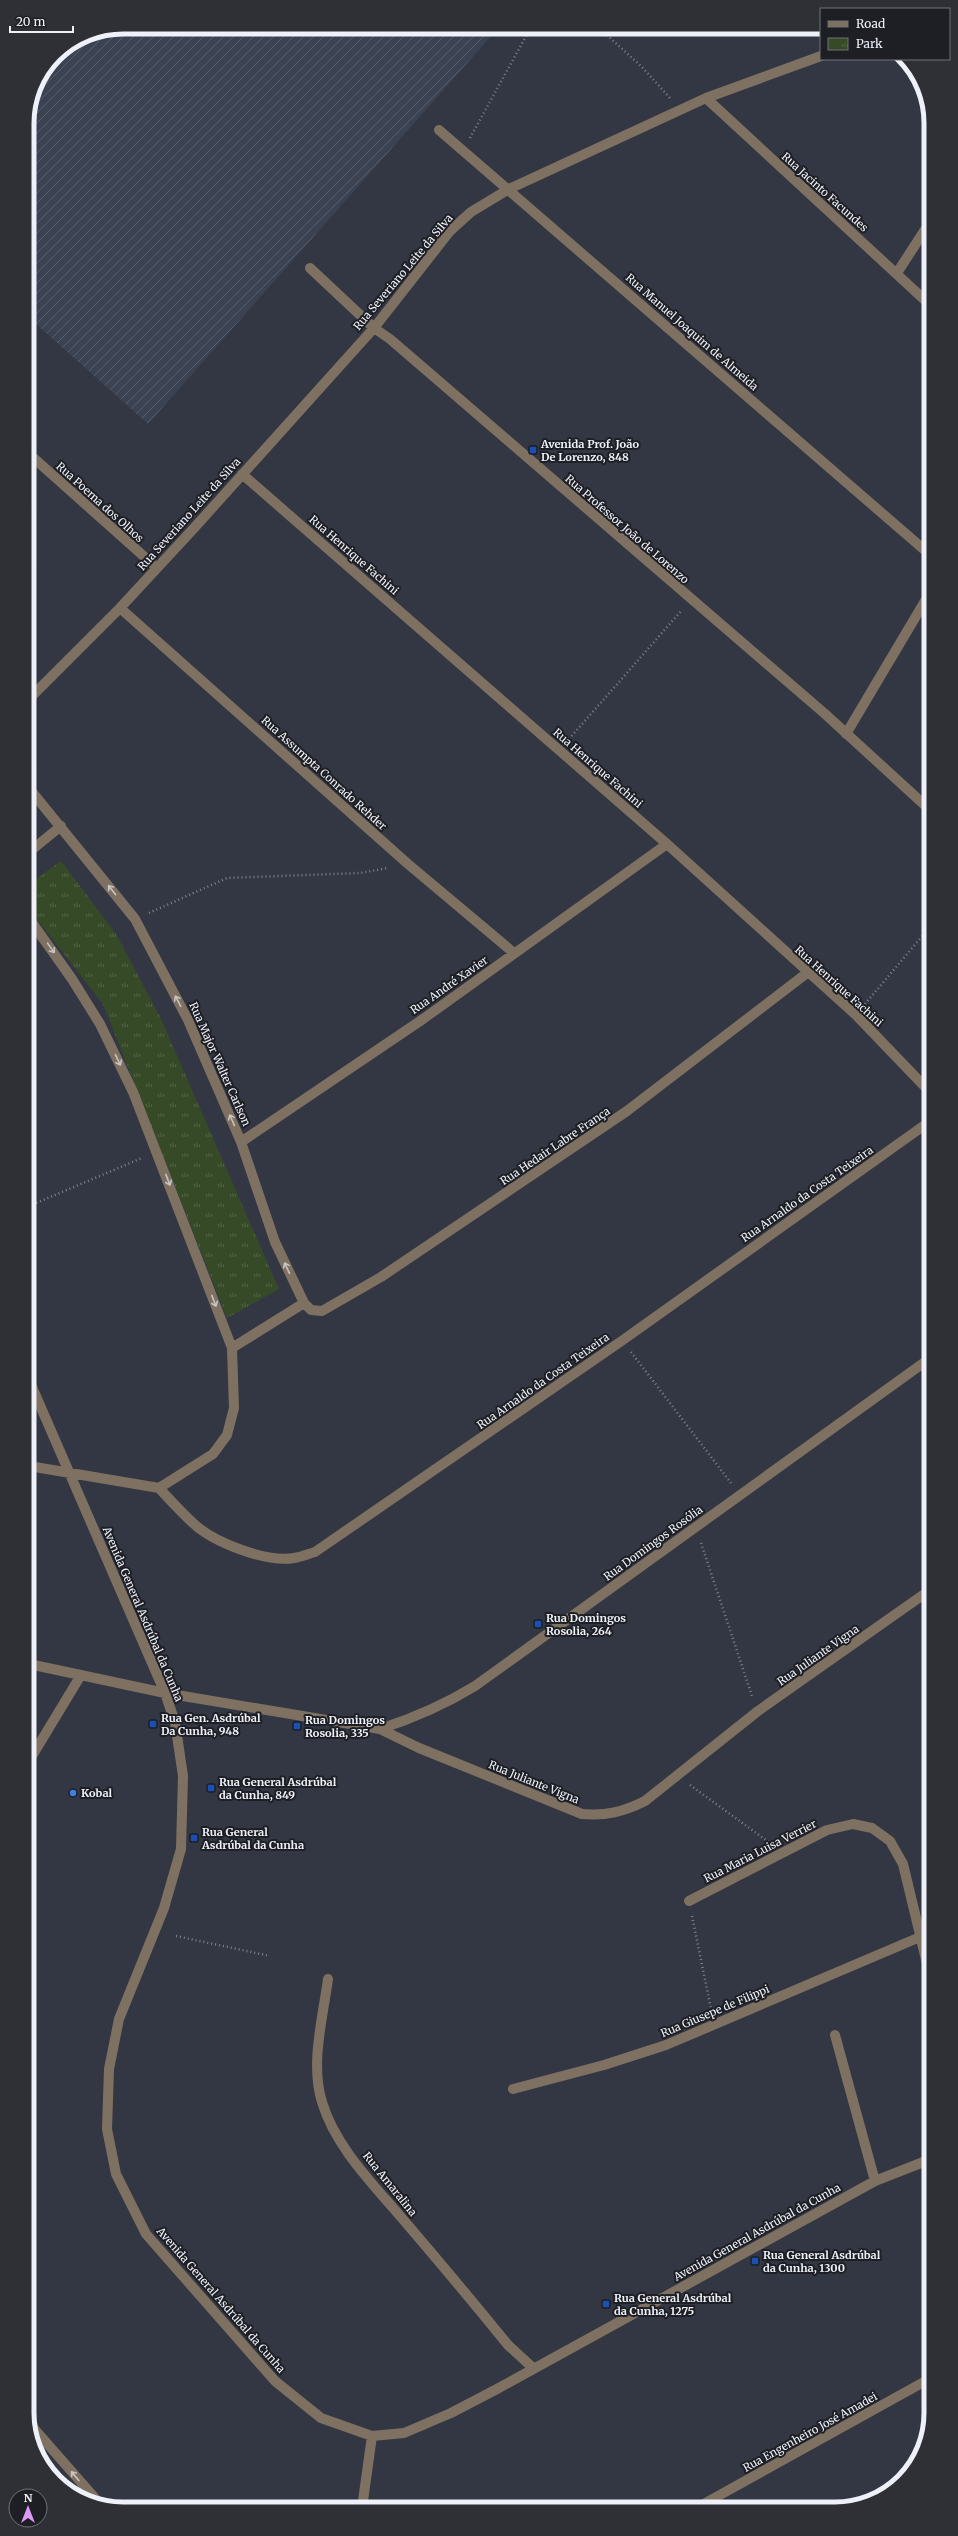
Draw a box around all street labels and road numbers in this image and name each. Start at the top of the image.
street label: Rua Jacinto Facundes [779,149,871,235]
street label: Rua Severiano Leite da Silva [350,211,456,333]
street label: Rua Manuel Joaquim de Almeida [623,271,761,394]
street label: Rua Severiano Leite da Silva [135,455,243,573]
street label: Rua Poema dos Olhos [53,459,147,545]
street label: Rua Professor João de Lorenzo [562,471,692,587]
street label: Rua Henrique Fachini [306,512,402,598]
street label: Rua Assumpta Conrado Rehder [258,713,390,833]
street label: Rua Henrique Fachini [550,725,646,811]
street label: Rua Henrique Fachini [792,943,886,1030]
street label: Rua André Xavier [407,953,491,1017]
street label: Rua Major Walter Carlson [186,1000,254,1129]
street label: Rua Hedair Labre França [497,1104,613,1188]
street label: Rua Arnaldo da Costa Teixeira [738,1143,876,1245]
street label: Rua Arnaldo da Costa Teixeira [474,1330,612,1432]
street label: Rua Domingos Rosólia [601,1502,705,1584]
street label: Avenida General Asdrúbal da Cunha [99,1524,186,1704]
street label: Rua Juliante Vigna [774,1622,862,1688]
street label: Rua Juliante Vigna [487,1757,581,1807]
street label: Rua Maria Luisa Verrier [701,1816,819,1886]
street label: Rua Giusepe de Filippi [659,1982,772,2040]
street label: Rua Amaralina [360,2149,420,2219]
street label: Avenida General Asdrúbal da Cunha [670,2180,843,2284]
street label: Avenida General Asdrúbal da Cunha [153,2223,288,2376]
street label: Rua Engenheiro José Amadei [740,2389,880,2475]

